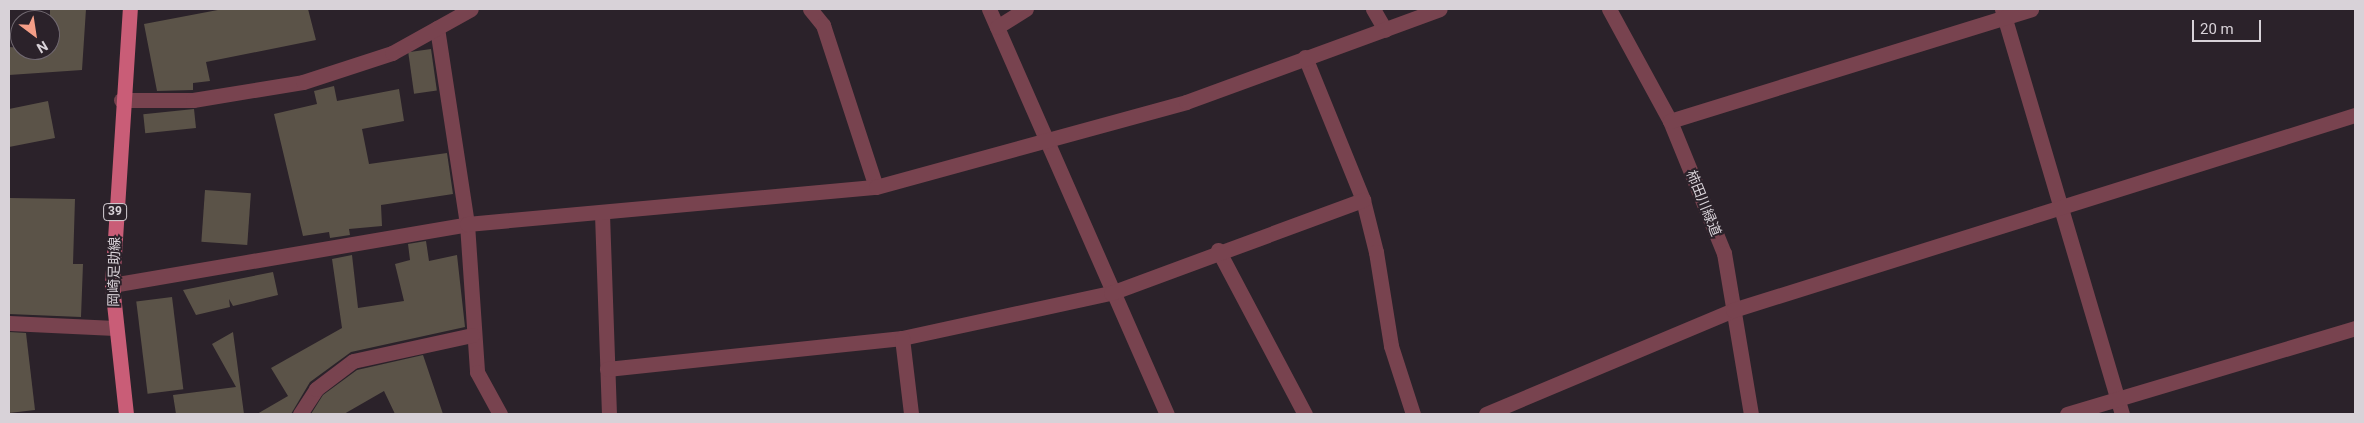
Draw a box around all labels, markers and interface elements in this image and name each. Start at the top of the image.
north arrow [10,10,60,60]
scale bar [2194,10,2263,42]
text: 20 m [2200,20,2234,38]
text: N [34,38,51,56]
street label: 柿田川緑道 [1683,167,1725,239]
road number: 39 [102,202,128,222]
street label: 岡崎足助線 [105,237,123,307]

